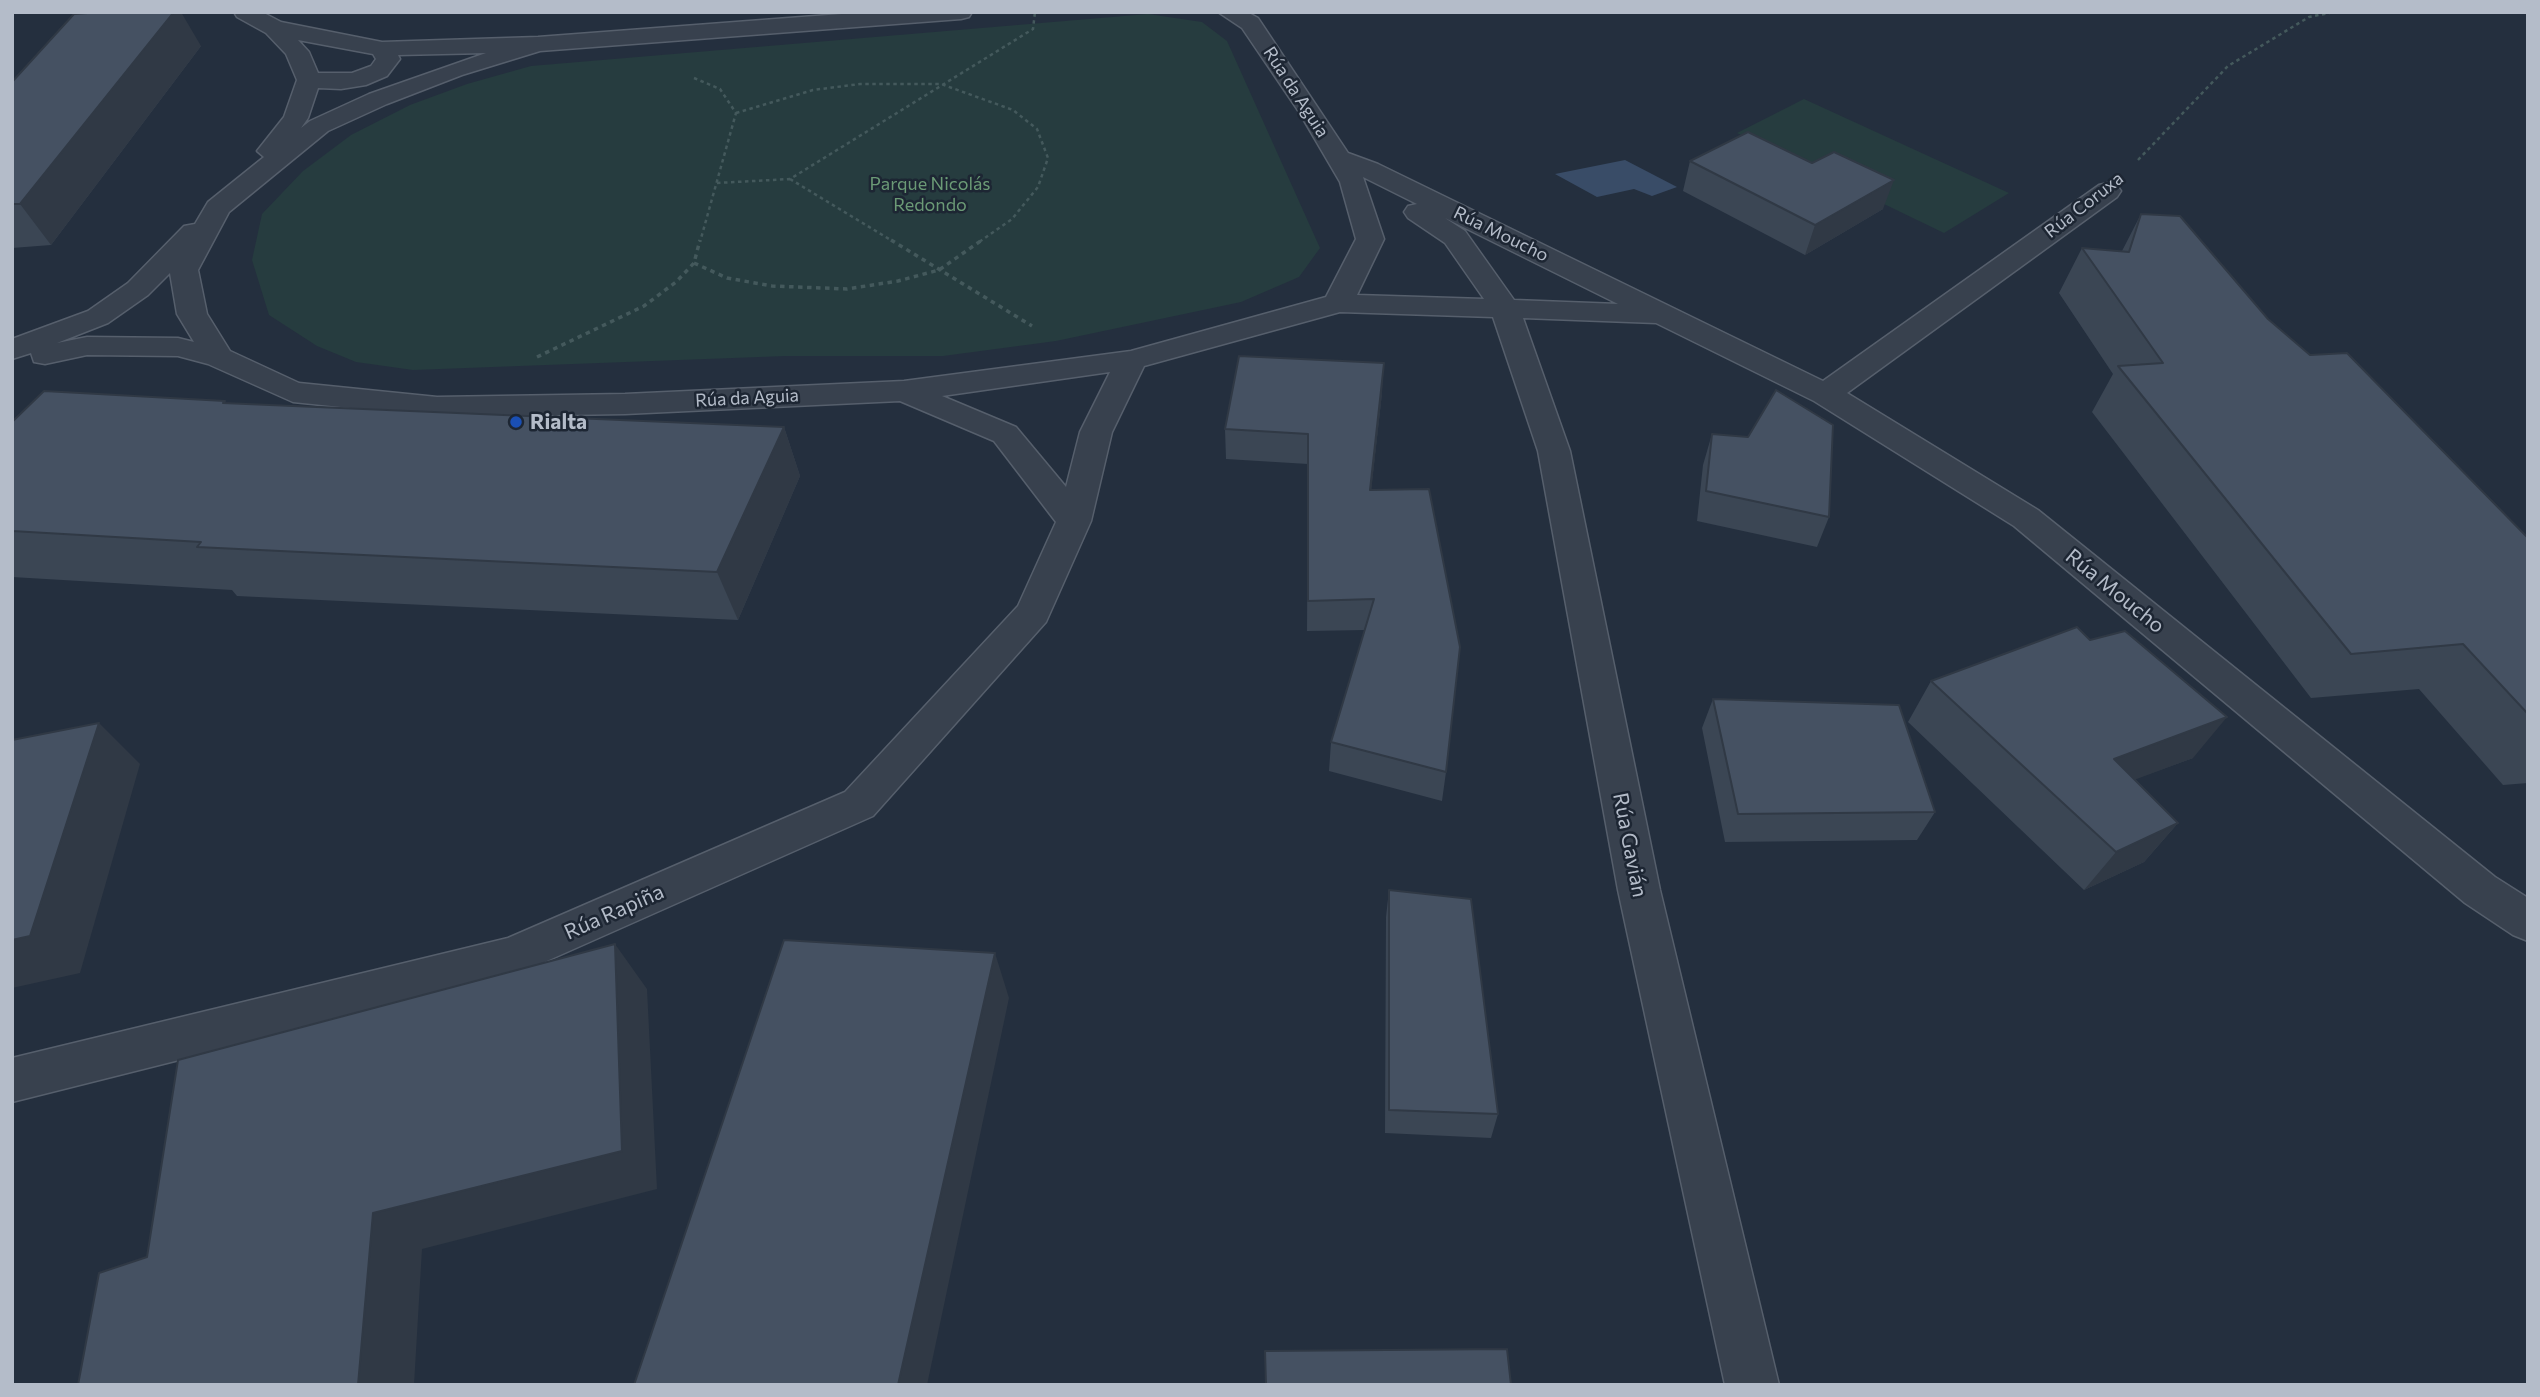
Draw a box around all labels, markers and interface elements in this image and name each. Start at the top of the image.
street label: Rúa da Aguia [1259,43,1333,141]
street label: Rúa Coruxa [2040,167,2128,243]
park label: Parque Nicolás Redondo [869,173,991,216]
street label: Rúa Moucho [1450,202,1552,266]
street label: Rúa da Aguia [695,384,799,412]
place label: Rialta [530,409,587,435]
marker: Rialta [508,414,524,430]
street label: Rúa Moucho [2060,543,2170,639]
street label: Rúa Gavián [1608,791,1652,899]
street label: Rúa Rapiña [560,879,668,945]

